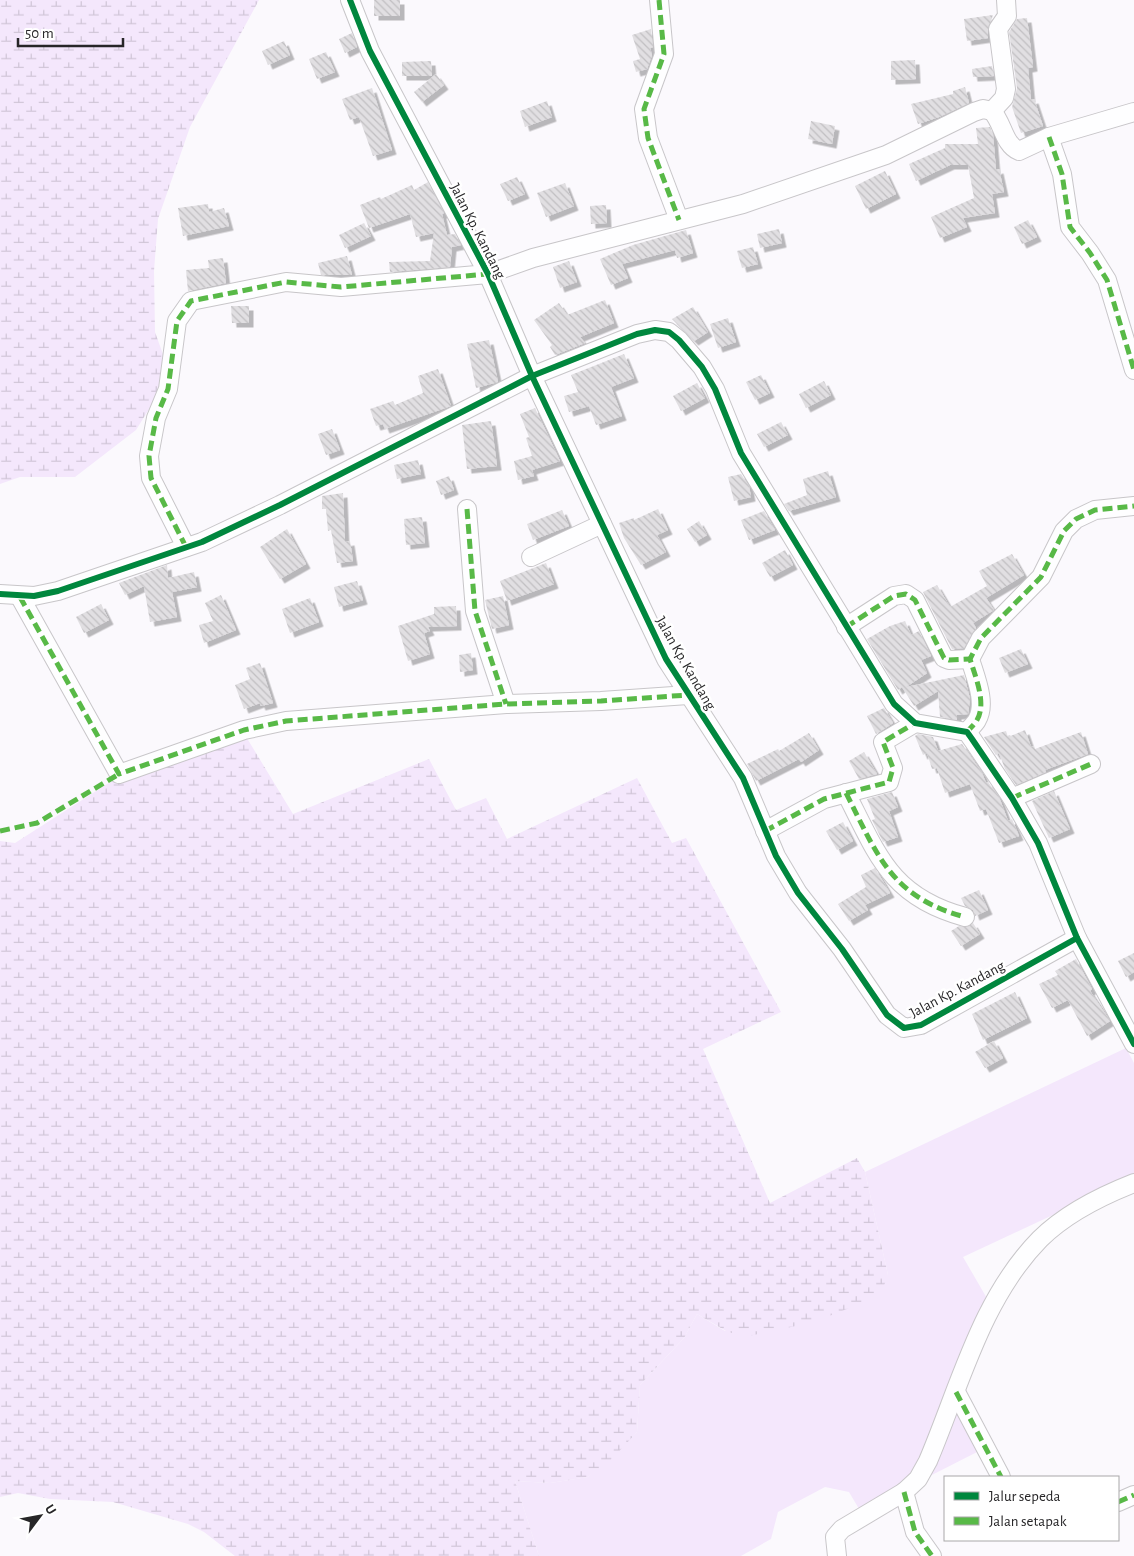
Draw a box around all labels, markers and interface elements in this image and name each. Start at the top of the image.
scale bar [18,15,122,47]
text: 50 m [25,26,54,41]
street label: Jalan Kp. Kandang [447,181,508,282]
street label: Jalan Kp. Kandang [653,614,719,713]
street label: Jalan Kp. Kandang [907,958,1008,1021]
legend [944,1476,1119,1541]
text: Jalur sepeda [989,1489,1061,1504]
north arrow [15,1491,65,1541]
text: U [42,1502,59,1517]
text: Jalan setapak [989,1514,1067,1529]

